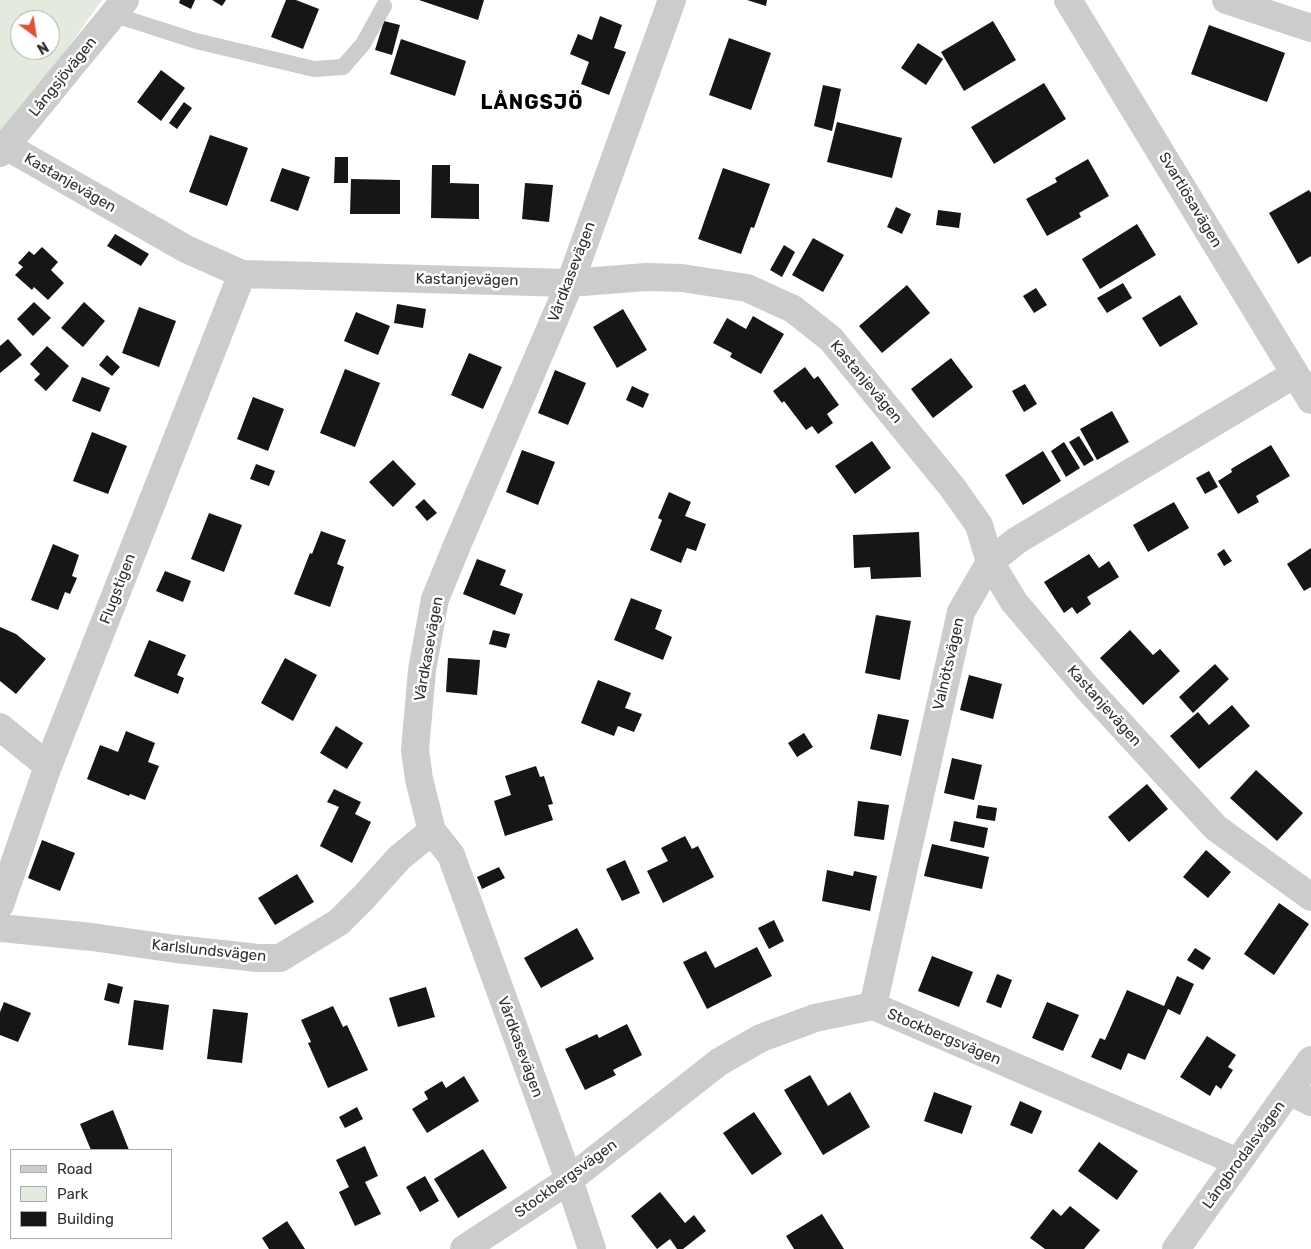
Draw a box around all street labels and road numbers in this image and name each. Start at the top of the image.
street label: Långsjövägen [25,34,101,120]
street label: Svartlösavägen [1155,149,1225,251]
street label: Kastanjevägen [21,150,119,216]
street label: Vårdkasevägen [545,219,599,325]
street label: Kastanjevägen [415,270,519,290]
street label: Kastanjevägen [826,337,906,427]
street label: Flugstigen [96,551,140,627]
street label: Vårdkasevägen [411,595,447,703]
street label: Valnötsvägen [930,616,968,712]
street label: Kastanjevägen [1063,662,1145,750]
street label: Karlslundsvägen [151,936,267,966]
street label: Vårdkasevägen [493,994,547,1100]
street label: Stockbergsvägen [884,1005,1004,1069]
street label: Långbrodalsvägen [1199,1098,1289,1212]
street label: Stockbergsvägen [511,1136,621,1222]

